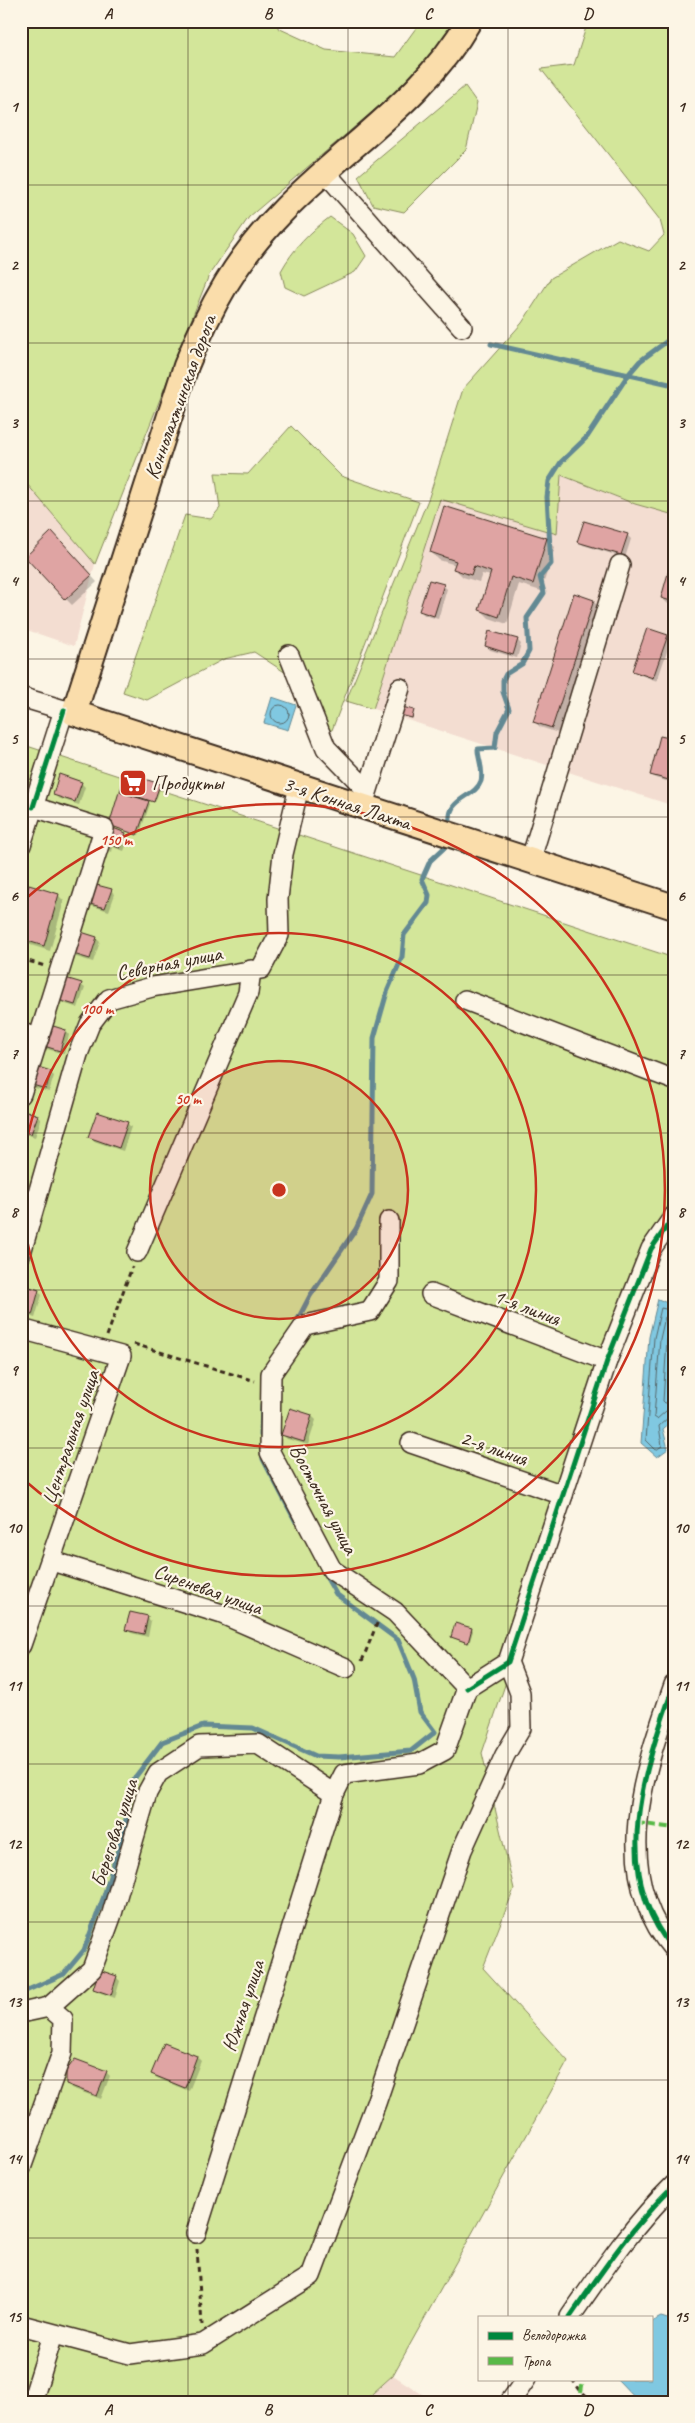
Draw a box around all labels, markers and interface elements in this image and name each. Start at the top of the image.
text: A [104,4,114,24]
text: B [264,4,274,24]
text: C [424,4,434,24]
text: D [583,4,594,24]
text: 1 [10,97,19,117]
text: 1 [677,97,686,117]
text: 2 [10,255,19,275]
text: 2 [677,255,686,275]
street label: Коннолахтинская дорога [138,309,223,483]
text: 3 [10,413,19,433]
text: 3 [677,413,686,433]
text: 4 [10,571,19,591]
text: 4 [677,571,686,591]
text: 5 [11,729,20,749]
text: 5 [678,729,687,749]
supermarket icon: Продукты [118,768,148,798]
place label: Продукты [152,770,225,796]
street label: 3-я Конная Лахта [280,770,416,837]
text: 150 m [100,831,134,850]
text: 6 [10,886,19,906]
text: 6 [677,886,686,906]
street label: Северная улица [114,940,226,986]
text: 100 m [81,1000,115,1019]
text: 7 [10,1044,19,1064]
text: 7 [677,1044,686,1064]
text: 50 m [175,1090,202,1109]
centre of rings [270,1181,288,1199]
text: 8 [10,1202,19,1222]
text: 8 [677,1202,686,1222]
street label: 1-я линия [490,1282,565,1332]
text: 9 [10,1360,19,1380]
text: 9 [677,1360,686,1380]
street label: Центральная улица [35,1365,106,1508]
street label: 2-я линия [457,1424,532,1472]
street label: Восточная улица [284,1439,365,1560]
text: 10 [7,1518,23,1538]
text: 10 [674,1518,690,1538]
street label: Сиреневая улица [150,1557,267,1621]
text: 11 [7,1676,23,1696]
text: 11 [674,1676,690,1696]
street label: Береговая улица [84,1774,144,1890]
text: 12 [7,1834,23,1854]
text: 12 [674,1834,690,1854]
street label: Южная улица [216,1956,270,2055]
text: 13 [7,1992,23,2012]
text: 13 [674,1992,690,2012]
text: 14 [7,2149,23,2169]
text: 14 [674,2149,690,2169]
text: 15 [7,2307,23,2327]
text: 15 [674,2307,690,2327]
legend [478,2316,652,2380]
text: Велодорожка [522,2326,586,2345]
text: Тропа [522,2352,551,2371]
text: A [104,2400,114,2420]
text: B [264,2400,274,2420]
text: C [424,2400,434,2420]
text: D [583,2400,594,2420]

